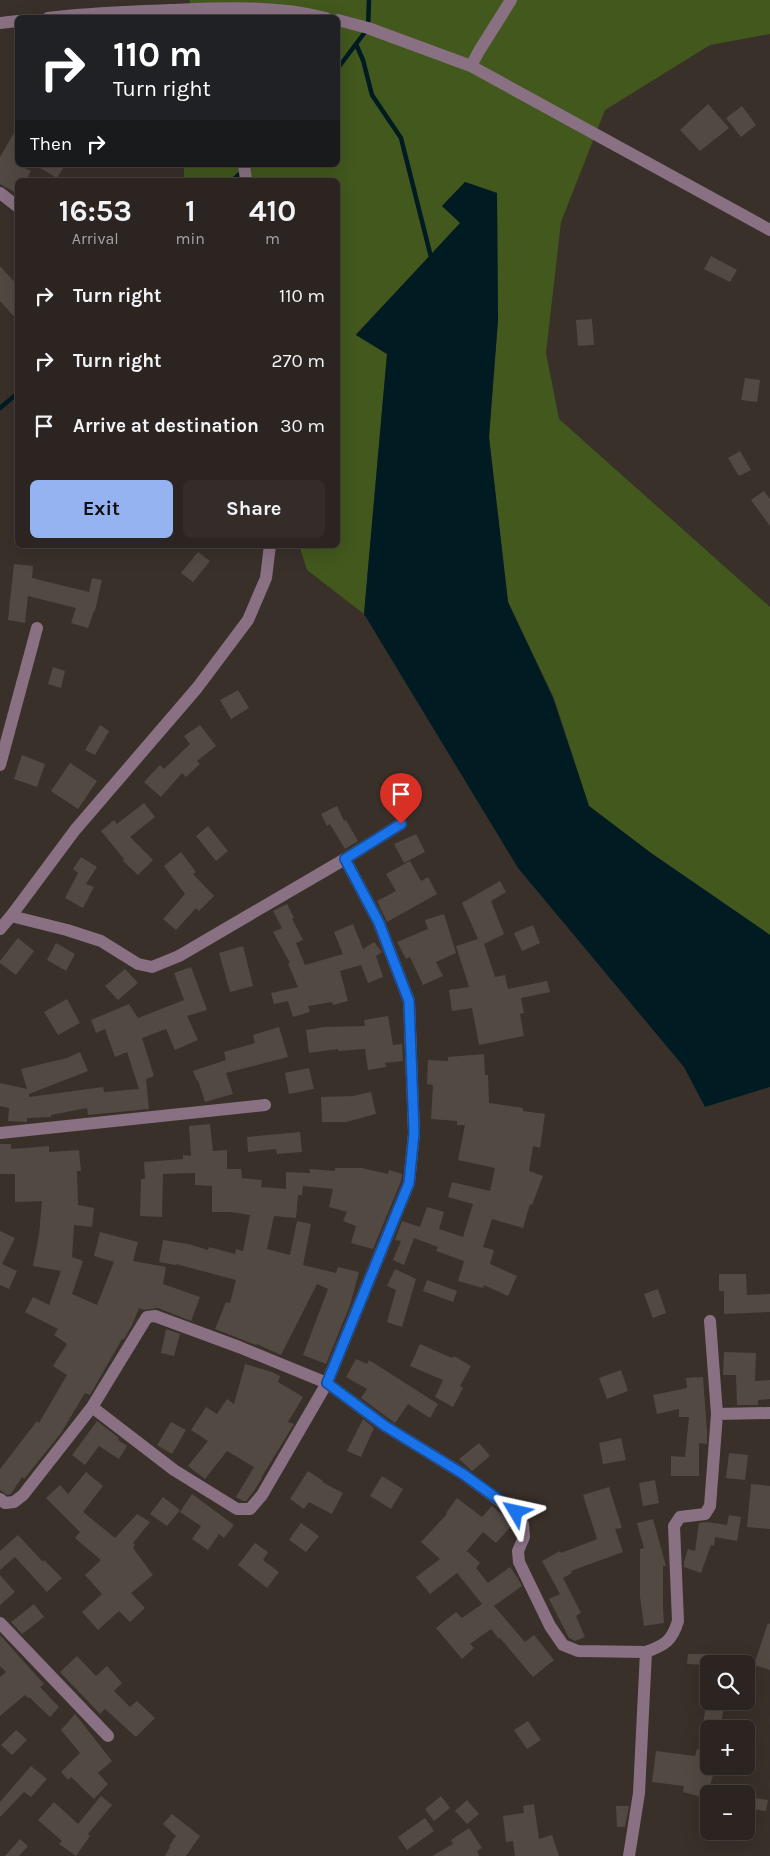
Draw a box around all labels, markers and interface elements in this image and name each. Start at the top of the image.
text: 110 m [113,34,202,75]
icon: right [30,35,95,100]
text: Turn right [113,76,211,102]
icon: right [82,130,110,158]
text: Then [30,133,72,155]
text: 16:53 [59,193,132,229]
text: 1 [185,193,196,229]
text: 410 [249,193,296,229]
text: Arrival [72,229,119,248]
text: min [176,229,205,248]
text: m [265,229,280,248]
icon: right [30,282,58,310]
text: Turn right [73,285,162,307]
text: 110 m [279,285,325,307]
icon: right [30,347,58,375]
text: Turn right [73,350,162,372]
text: 270 m [272,350,325,372]
icon: arrive [30,412,58,440]
text: Arrive at destination [73,415,259,437]
text: 30 m [280,415,325,437]
button: Exit [30,480,173,538]
button: Share [183,480,325,538]
pin [380,773,422,824]
icon: arrive [387,780,415,808]
position arrow [489,1485,541,1537]
map controls [700,1655,755,1840]
button: search [700,1655,755,1710]
button: + [700,1720,755,1775]
button: − [700,1785,755,1840]

